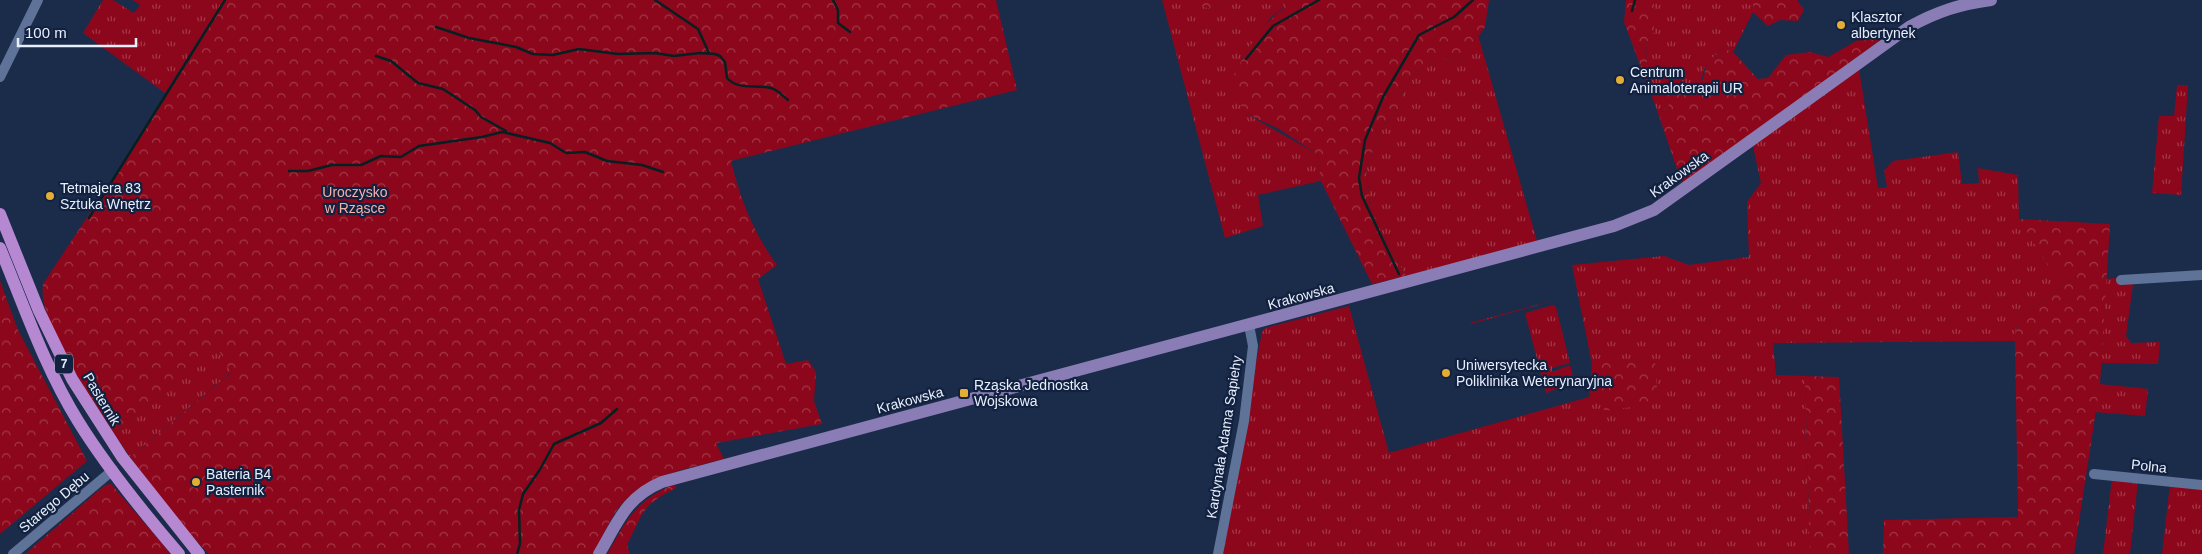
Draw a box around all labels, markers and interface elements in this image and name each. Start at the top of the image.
place label: Klasztor albertynek [1851,9,1917,41]
scale bar [18,15,135,47]
marker: Klasztor albertynek [1835,19,1847,31]
text: 100 m [25,24,67,41]
place label: Centrum Animaloterapii UR [1630,64,1743,96]
marker: Centrum Animaloterapii UR [1614,74,1626,86]
street label: Krakowska [1647,147,1712,201]
place label: Tetmajera 83 Sztuka Wnętrz [60,180,151,212]
park label: Uroczysko w Rząsce [322,184,388,216]
marker: Tetmajera 83 Sztuka Wnętrz [44,190,56,202]
street label: Krakowska [1266,279,1336,313]
road number: 7 [55,354,73,374]
street label: Kardynała Adama Sapiehy [1203,354,1245,520]
place label: Uniwersytecka Poliklinika Weterynaryjna [1456,357,1612,389]
marker: Uniwersytecka Poliklinika Weterynaryjna [1440,367,1452,379]
street label: Pasternik [80,370,124,429]
place label: Rząska Jednostka Wojskowa [974,377,1089,409]
street label: Krakowska [875,383,945,417]
marker: Rząska Jednostka Wojskowa [958,387,970,399]
street label: Polna [2130,456,2168,476]
place label: Bateria B4 Pasternik [206,466,272,498]
street label: Starego Dębu [16,468,92,536]
marker: Bateria B4 Pasternik [190,476,202,488]

